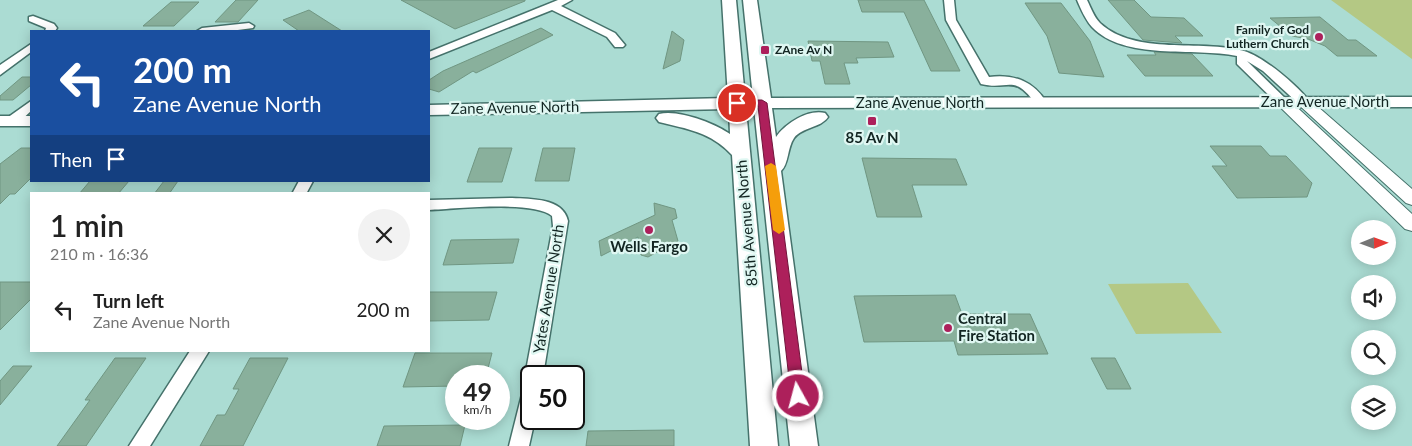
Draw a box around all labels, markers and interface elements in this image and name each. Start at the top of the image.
place label: Family of God Luthern Church [1226,22,1309,51]
marker: Family of God Luthern Church [1313,31,1325,43]
place label: ZAne Av N [775,42,832,57]
marker: ZAne Av N [759,44,771,56]
text: 200 m [133,48,232,90]
icon: left [50,50,115,115]
pin [716,82,758,124]
icon: arrive [723,89,751,117]
text: Zane Avenue North [133,90,321,117]
street label: Zane Avenue North [1261,92,1389,110]
street label: Zane Avenue North [856,93,984,111]
street label: Zane Avenue North [451,97,579,117]
marker: 85 Av N [866,115,878,127]
place label: 85 Av N [845,128,899,146]
icon: arrive [102,145,130,173]
text: Then [50,148,92,171]
street label: 85th Avenue North [732,159,761,287]
text: 1 min [50,207,124,243]
button: close [358,209,410,261]
north arrow [1351,220,1396,265]
map controls [1351,220,1396,430]
street label: Yates Avenue North [529,223,567,355]
marker: Wells Fargo [643,224,655,236]
place label: Wells Fargo [610,237,688,255]
text: 210 m · 16:36 [50,244,149,263]
button: sound [1351,275,1396,320]
text: Turn left [93,289,164,312]
icon: left [50,296,78,324]
text: 200 m [356,298,410,321]
place label: Central Fire Station [958,309,1035,344]
text: Zane Avenue North [93,312,230,331]
marker: Central Fire Station [942,322,954,334]
button: search [1351,330,1396,375]
speed limit sign: 50 [520,365,585,430]
position arrow [771,369,823,421]
text: 49 [463,376,492,406]
button: layers [1351,385,1396,430]
text: km/h [463,402,492,417]

